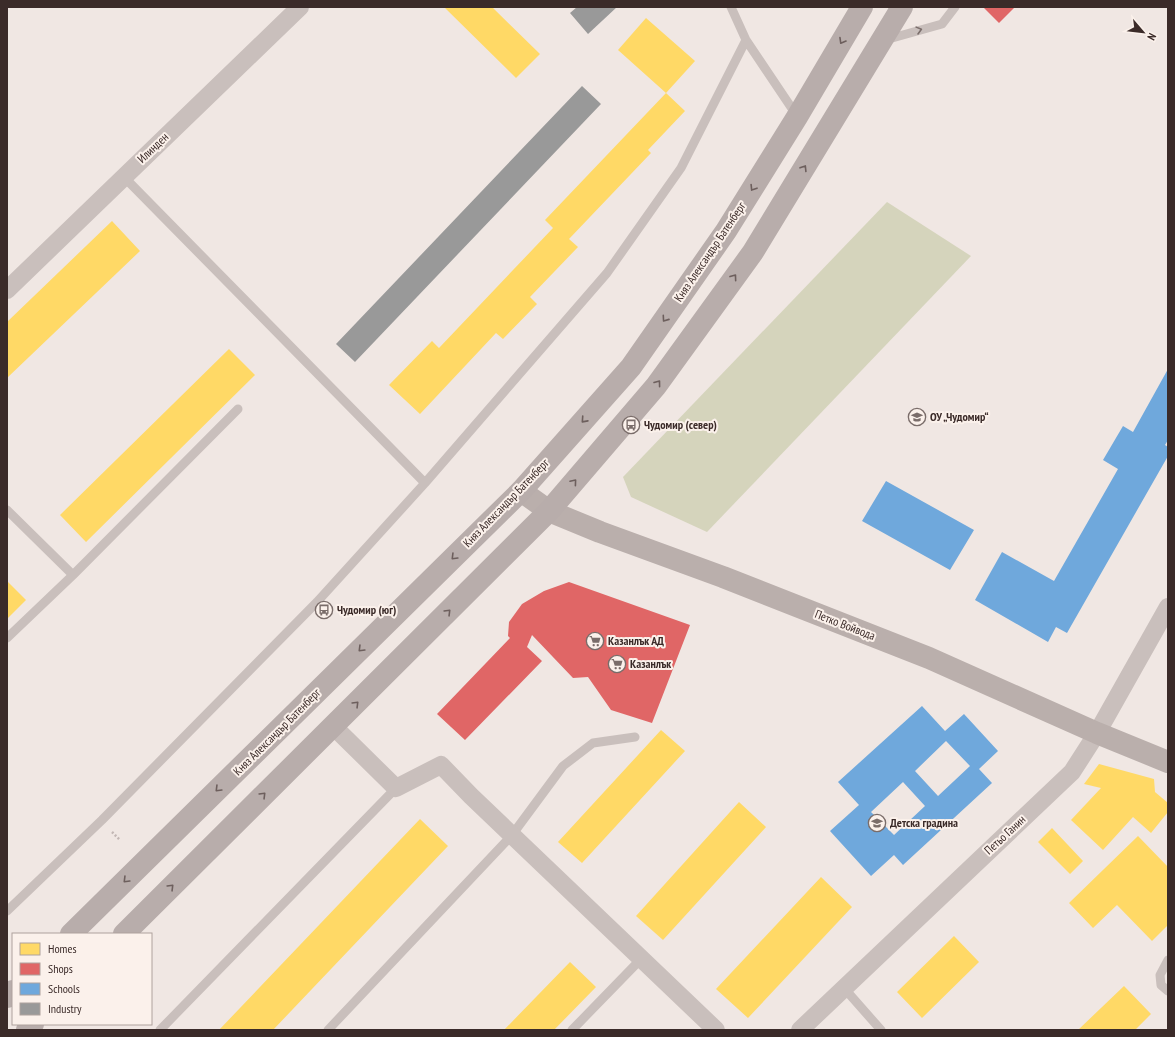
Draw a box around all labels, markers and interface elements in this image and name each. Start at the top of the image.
north arrow [1123,12,1163,52]
one-way arrow [916,27,923,35]
text: N [1144,31,1159,43]
one-way arrow [840,37,847,44]
street label: Илинден [134,129,171,166]
one-way arrow [800,165,807,172]
one-way arrow [751,184,758,191]
street label: Княз Александър Батенберг [671,199,749,305]
one-way arrow [729,274,737,281]
one-way arrow [663,314,670,321]
one-way arrow [653,380,660,387]
school or university icon: ОУ „Чудомир“ [907,407,927,427]
place label: ОУ „Чудомир“ [930,409,989,424]
one-way arrow [581,415,588,423]
bus stop icon: Чудомир (север) [621,415,641,435]
place label: Чудомир (север) [644,417,717,432]
street label: Княз Александър Батенберг [460,455,552,550]
one-way arrow [570,479,577,486]
one-way arrow [451,553,459,560]
bus stop icon: Чудомир (юг) [314,600,334,620]
place label: Чудомир (юг) [337,602,396,617]
street label: Петко Войвода [813,606,878,643]
one-way arrow [443,609,451,617]
supermarket icon: Казанлък АД [585,631,605,651]
place label: Казанлък АД [608,633,664,648]
one-way arrow [358,644,366,652]
supermarket icon: Казанлък [607,654,627,674]
place label: Казанлък [630,656,671,671]
street label: Княз Александър Батенберг [230,685,324,778]
one-way arrow [351,701,359,709]
one-way arrow [215,784,223,792]
one-way arrow [258,792,266,800]
street label: Петьо Ганин [981,812,1028,857]
school or university icon: Детска градина [867,813,887,833]
place label: Детска градина [890,815,958,830]
one-way arrow [123,875,131,883]
one-way arrow [166,884,174,892]
legend [12,933,152,1025]
text: Homes [48,941,76,956]
text: Shops [48,961,73,976]
text: Schools [48,981,80,996]
text: Industry [48,1001,82,1016]

